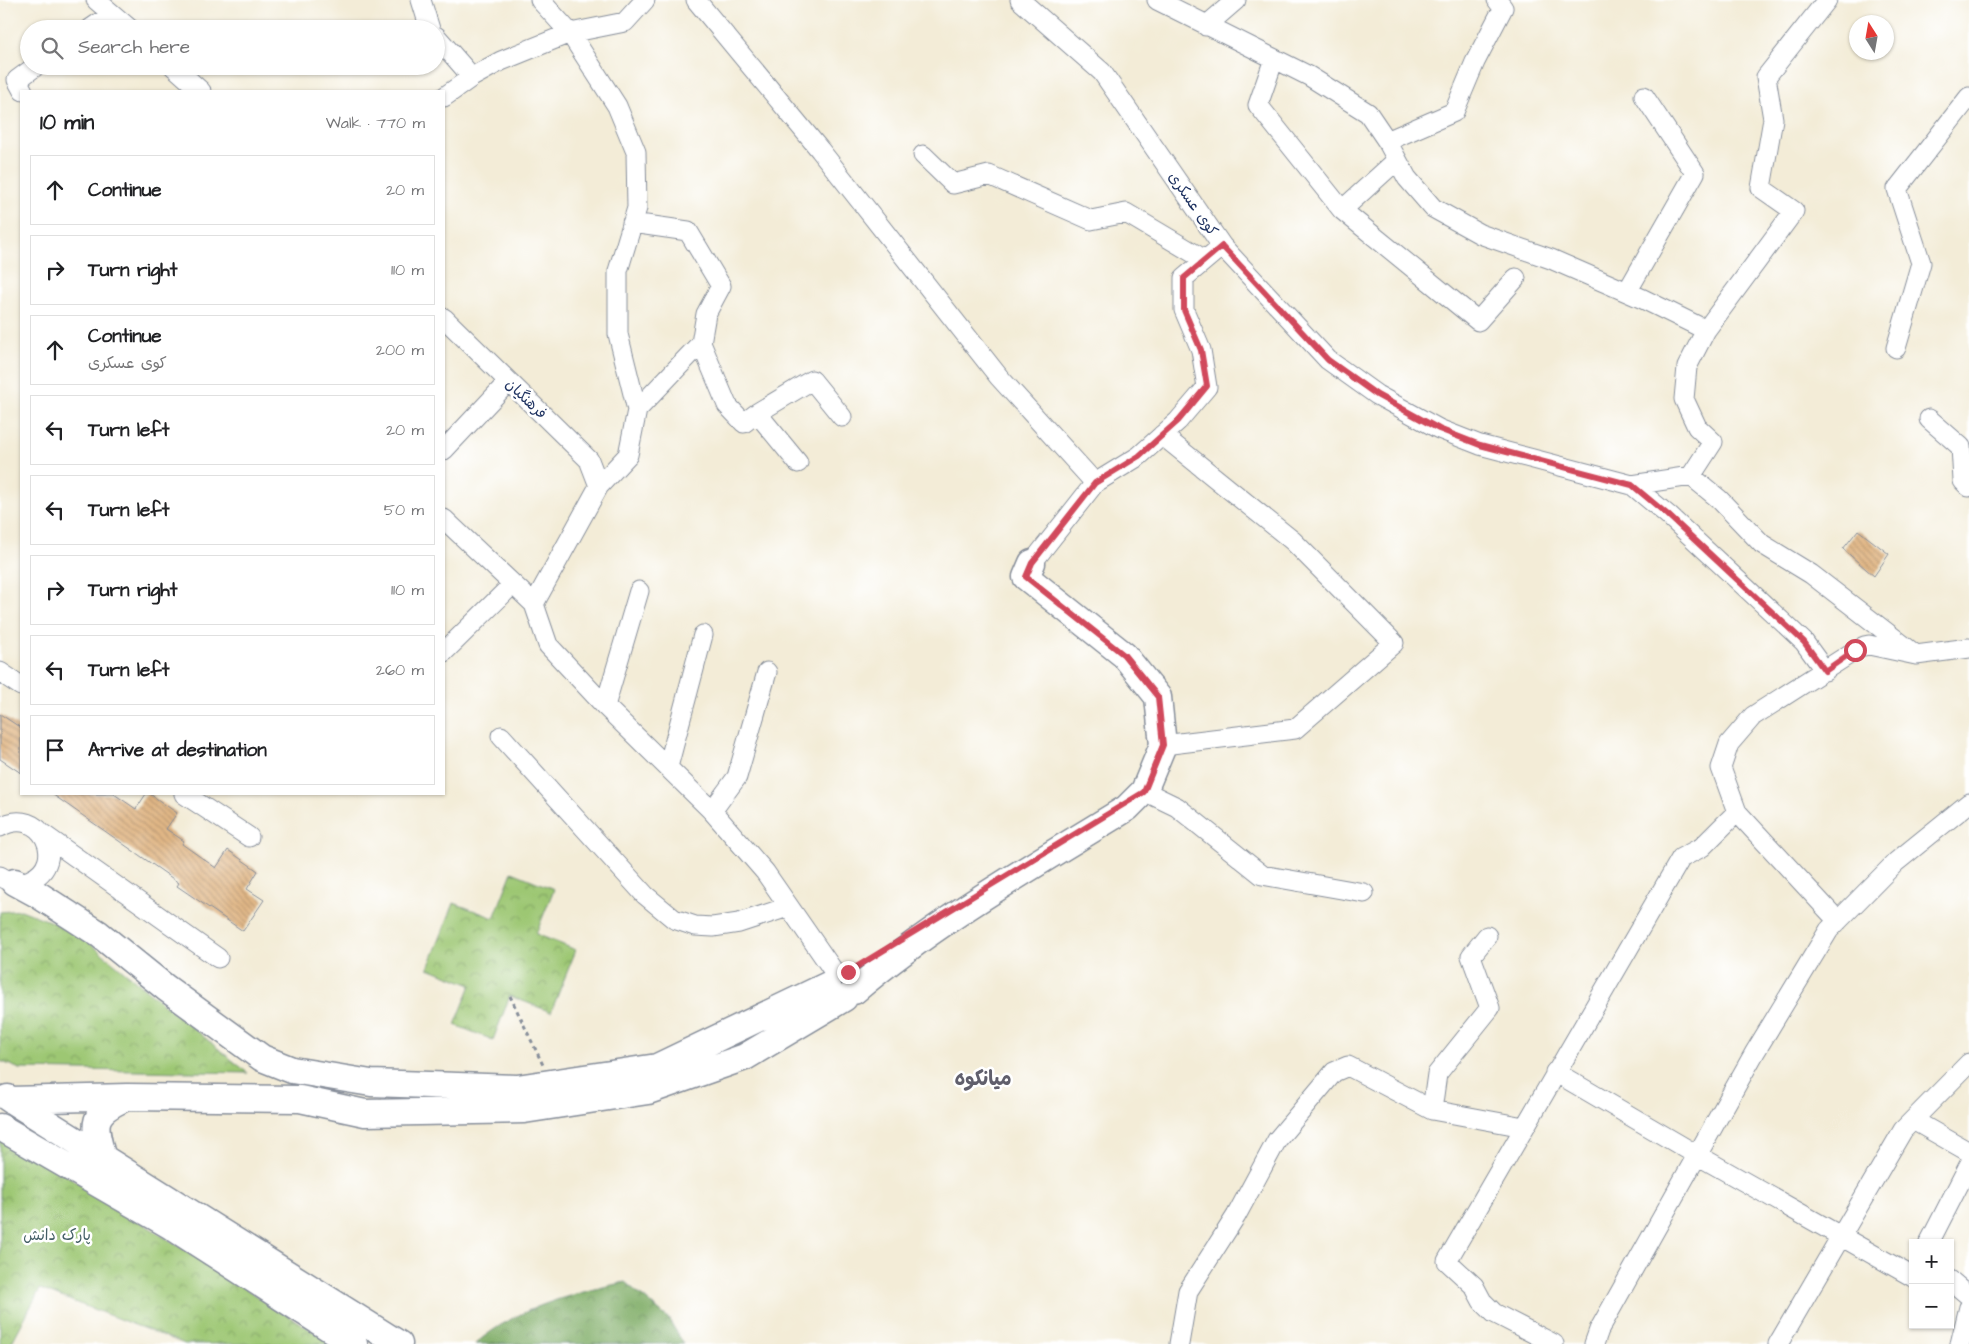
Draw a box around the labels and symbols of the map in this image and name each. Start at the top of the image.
north arrow [1849,15,1894,60]
street label: کوی عسکری [1163,168,1223,240]
street label: فرهنگیان [501,374,551,424]
route start [1844,639,1867,662]
route end [837,961,860,984]
district label: میانکوه [954,1065,1012,1093]
park label: پارک دانش [23,1225,91,1246]

